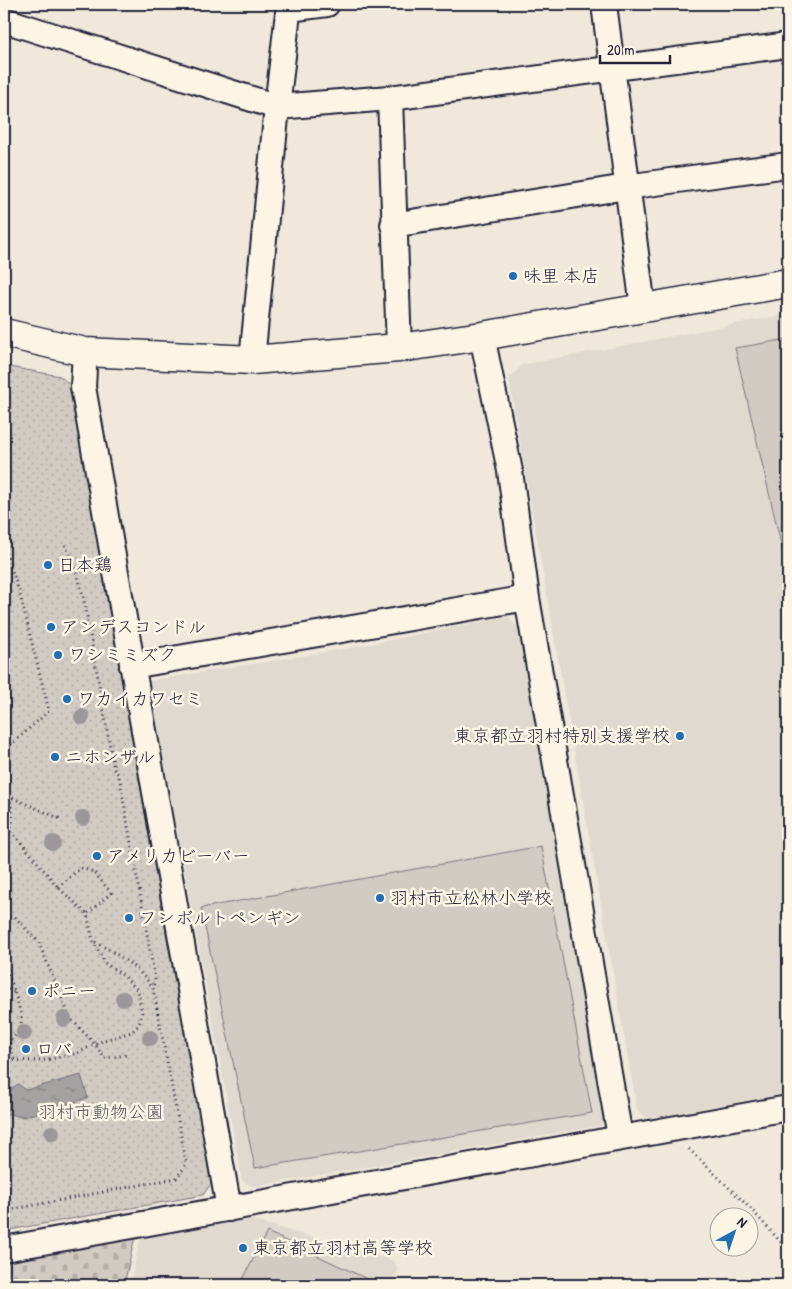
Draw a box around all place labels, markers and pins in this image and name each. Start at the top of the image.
place label: 味里 本店 [523,263,599,288]
marker: 味里 本店 [507,270,519,282]
place label: 日本鶏 [58,552,112,577]
marker: 日本鶏 [42,559,54,571]
place label: アンデスコンドル [61,614,206,639]
marker: アンデスコンドル [45,621,57,633]
place label: ワシミミズク [68,642,176,667]
marker: ワシミミズク [52,649,64,661]
place label: ワカイカワセミ [77,686,203,711]
marker: ワカイカワセミ [61,693,73,705]
place label: 東京都立羽村特別支援学校 [454,723,670,748]
marker: 東京都立羽村特別支援学校 [674,730,686,742]
place label: ニホンザル [65,744,155,769]
marker: ニホンザル [49,751,61,763]
place label: アメリカビーバー [107,843,249,868]
marker: アメリカビーバー [91,850,103,862]
place label: 羽村市立松林小学校 [390,885,552,910]
marker: 羽村市立松林小学校 [374,892,386,904]
place label: フンボルトペンギン [139,905,301,930]
marker: フンボルトペンギン [123,912,135,924]
place label: ポニー [42,978,96,1003]
marker: ポニー [26,985,38,997]
place label: ロバ [36,1036,72,1061]
marker: ロバ [20,1043,32,1055]
place label: 東京都立羽村高等学校 [253,1235,433,1260]
marker: 東京都立羽村高等学校 [237,1242,249,1254]

